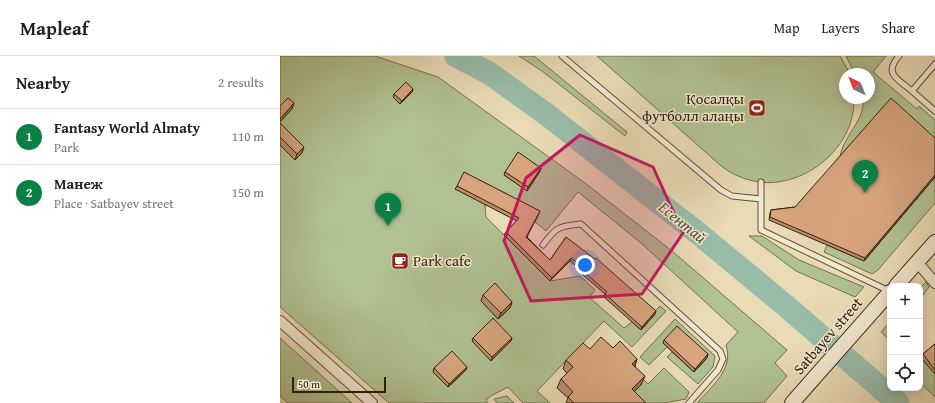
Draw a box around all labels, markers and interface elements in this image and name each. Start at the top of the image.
text: Mapleaf [20,14,89,42]
text: Map [774,18,800,38]
text: Layers [822,18,860,38]
text: Share [882,18,915,38]
north arrow [839,68,875,104]
text: Nearby [16,70,70,95]
text: 2 results [218,73,264,92]
place label: Қосалқы футболл алаңы [642,88,744,126]
sports icon: Қосалқы футболл алаңы [747,98,767,118]
text: Fantasy World Almaty [54,117,200,138]
text: 1 [26,127,32,146]
text: 110 m [232,127,264,146]
text: Park [54,138,79,157]
pin: 2 [852,160,878,193]
text: Манеж [54,173,103,194]
text: 2 [26,183,32,202]
text: 150 m [232,183,264,202]
pin: 1 [375,193,401,226]
text: Place · Satbayev street [54,194,174,213]
water label: Есентай [653,194,712,249]
place label: Park cafe [413,250,471,271]
cafe icon: Park cafe [390,251,410,271]
your location [575,255,595,275]
map controls [887,283,923,391]
button: + [887,283,923,319]
street label: Satbayev street [788,292,868,379]
button: − [887,319,923,355]
button: locate [887,355,923,391]
scale bar [292,375,386,394]
text: 50 m [298,376,320,392]

